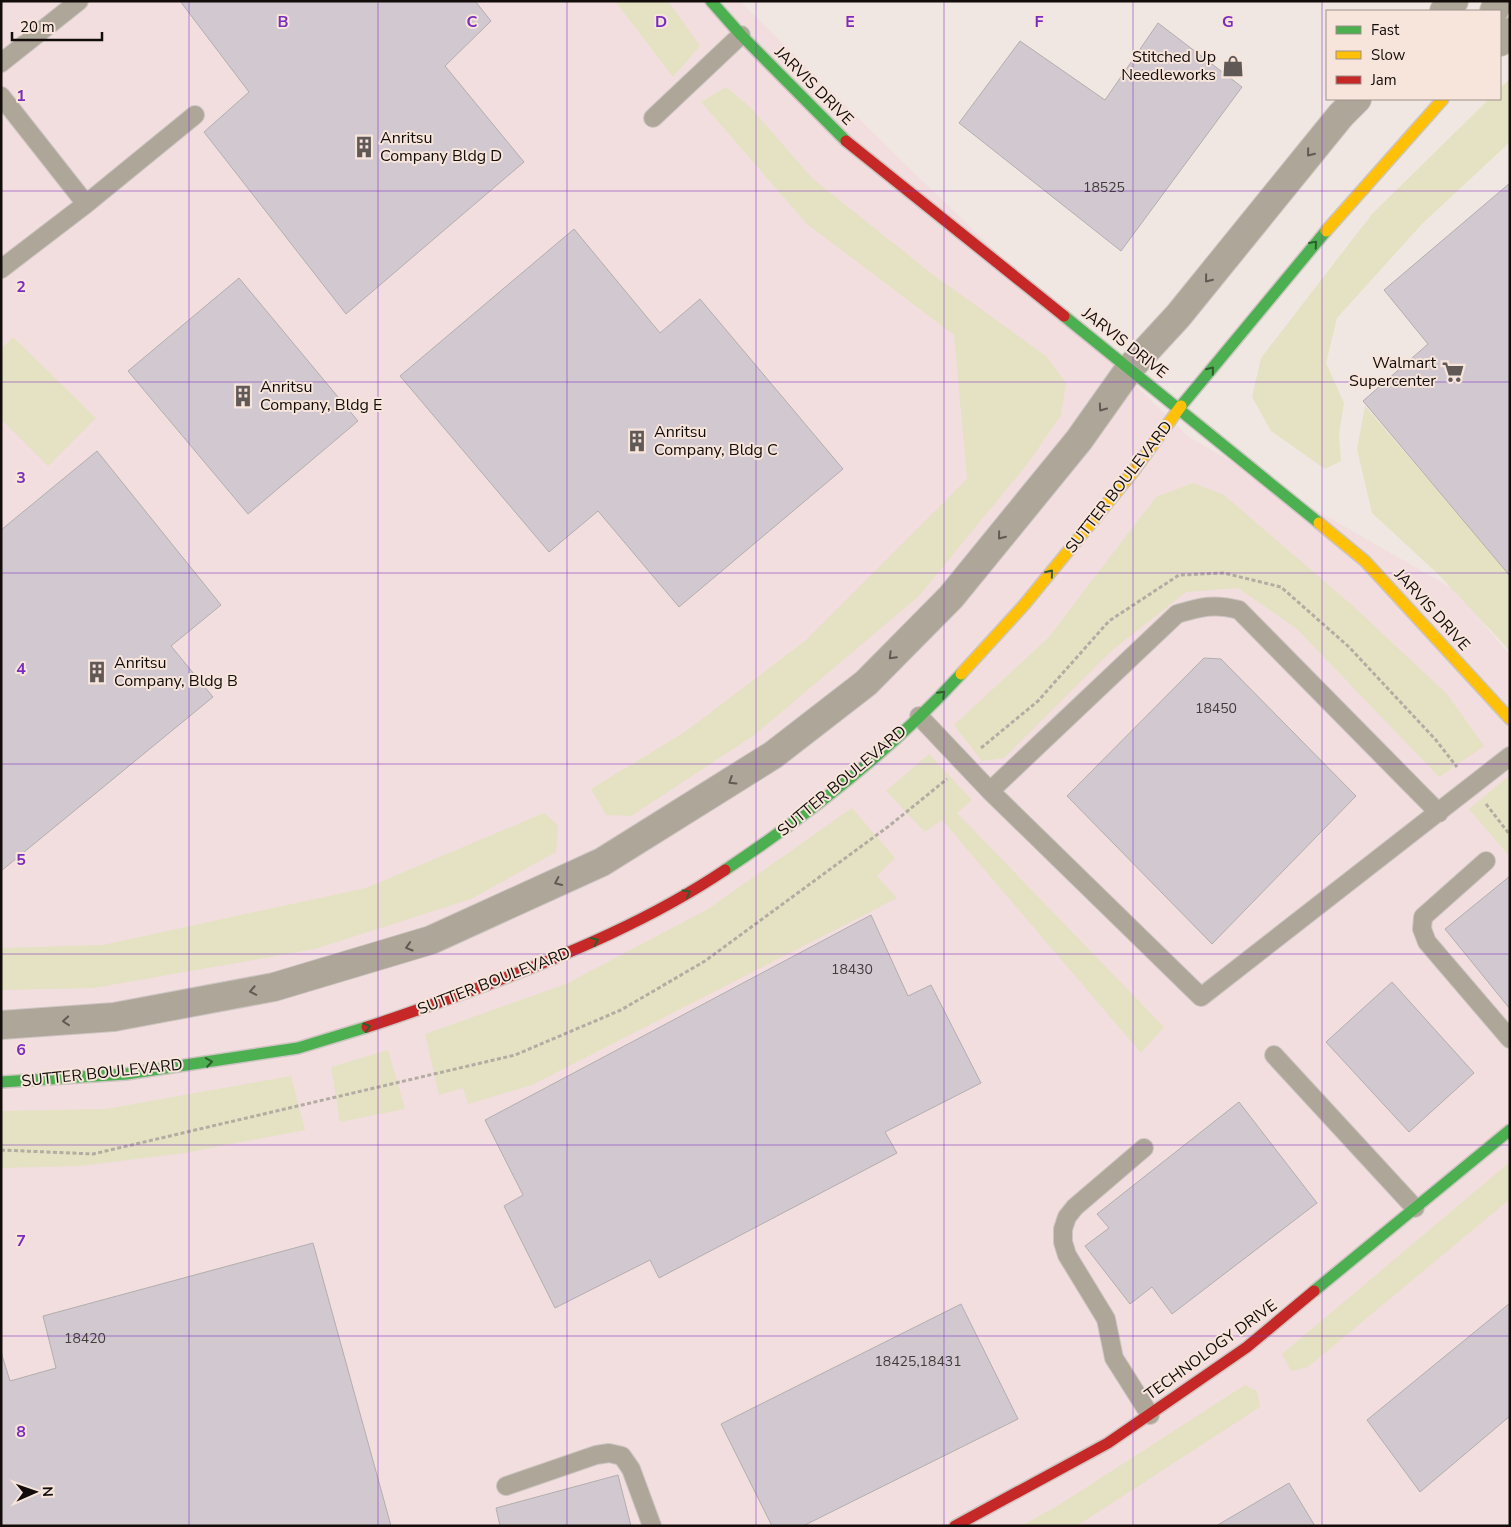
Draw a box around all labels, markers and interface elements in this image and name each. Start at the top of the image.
scale bar [12,10,102,42]
legend [1326,10,1501,100]
text: B [277,11,289,33]
text: C [467,11,478,33]
text: D [655,11,667,33]
text: E [845,11,855,33]
text: F [1035,11,1044,33]
text: G [1222,11,1234,33]
text: 20 m [20,17,55,37]
text: Fast [1371,20,1400,40]
street label: JARVIS DRIVE [769,41,858,130]
text: Slow [1371,45,1406,65]
place label: Stitched Up Needleworks [1121,46,1216,86]
shop icon: Stitched Up Needleworks [1220,53,1246,79]
text: Jam [1370,70,1397,90]
text: 1 [16,85,26,107]
place label: Anritsu Company Bldg D [380,127,502,167]
building icon: Anritsu Company Bldg D [351,134,377,160]
one-way arrow [1308,147,1316,156]
house number: 18525 [1083,178,1125,197]
one-way arrow [1308,241,1316,250]
one-way arrow [1205,273,1213,282]
text: 2 [16,276,26,298]
street label: JARVIS DRIVE [1077,302,1173,384]
place label: Walmart Supercenter [1349,352,1436,392]
supermarket icon: Walmart Supercenter [1440,359,1466,385]
one-way arrow [1205,366,1214,376]
place label: Anritsu Company, Bldg E [260,376,382,416]
building icon: Anritsu Company, Bldg E [230,383,256,409]
one-way arrow [1099,402,1108,412]
street label: SUTTER BOULEVARD [1060,416,1178,558]
place label: Anritsu Company, Bldg C [654,421,778,461]
building icon: Anritsu Company, Bldg C [624,428,650,454]
text: 3 [16,467,26,489]
one-way arrow [998,530,1007,539]
street label: JARVIS DRIVE [1389,563,1475,656]
one-way arrow [1044,569,1053,578]
one-way arrow [889,650,898,659]
place label: Anritsu Company, Bldg B [114,652,238,692]
text: 4 [16,658,26,680]
building icon: Anritsu Company, Bldg B [84,659,110,685]
one-way arrow [936,691,945,700]
house number: 18450 [1195,699,1237,718]
street label: SUTTER BOULEVARD [773,720,911,842]
one-way arrow [728,774,737,784]
text: 5 [16,849,26,871]
one-way arrow [554,876,563,886]
one-way arrow [681,889,690,899]
one-way arrow [590,936,599,947]
one-way arrow [406,941,414,951]
street label: SUTTER BOULEVARD [414,942,574,1020]
house number: 18430 [831,960,873,979]
one-way arrow [249,986,257,996]
one-way arrow [62,1015,70,1026]
one-way arrow [362,1023,371,1033]
text: 6 [16,1039,26,1061]
street label: SUTTER BOULEVARD [20,1054,184,1092]
one-way arrow [204,1057,213,1067]
text: 7 [16,1230,26,1252]
street label: TECHNOLOGY DRIVE [1140,1295,1282,1405]
house number: 18420 [64,1329,106,1348]
house number: 18425,18431 [874,1352,962,1371]
text: 8 [16,1421,26,1443]
north arrow [10,1467,60,1517]
text: N [38,1486,57,1497]

